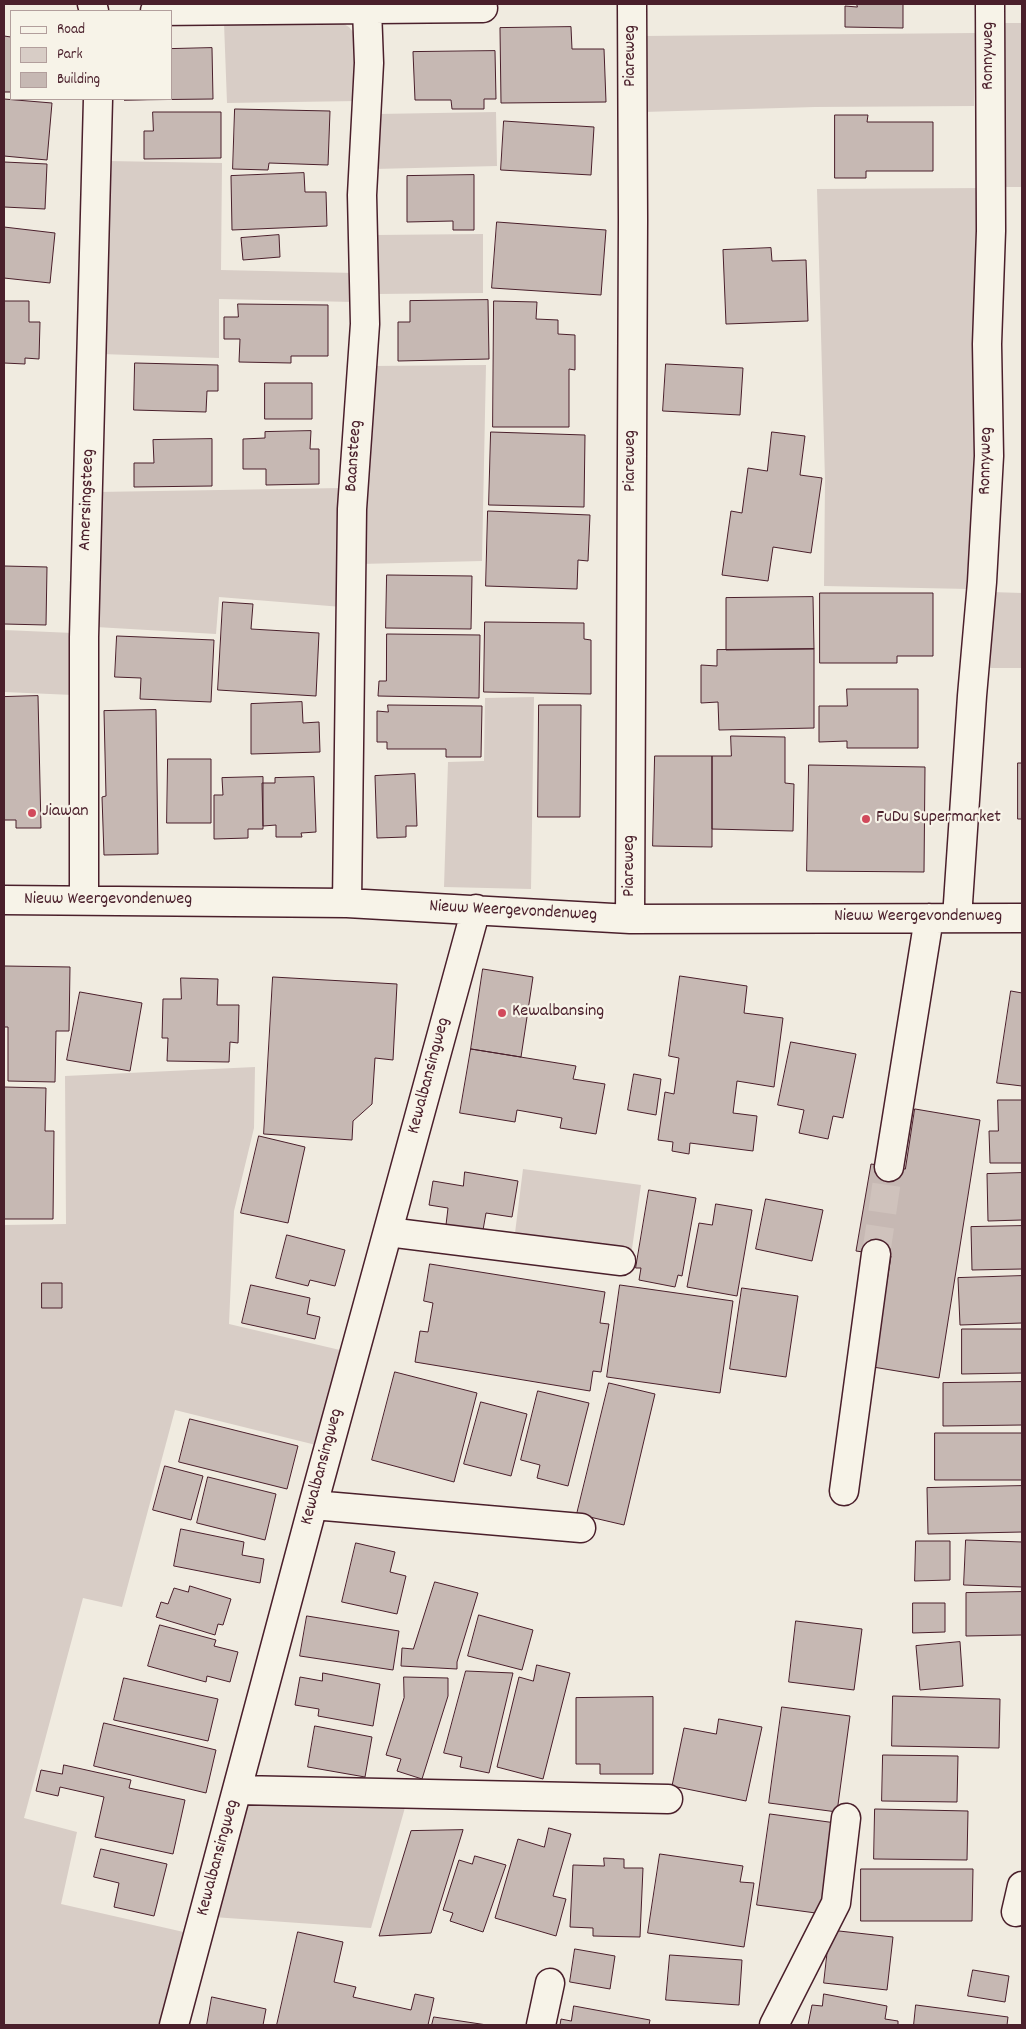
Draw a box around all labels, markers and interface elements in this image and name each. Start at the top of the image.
legend [10,10,172,100]
text: Road [57,19,85,41]
street label: Ronnyweg [979,22,1001,90]
street label: Piareweg [621,25,643,87]
text: Park [57,44,83,66]
text: Building [57,69,100,91]
street label: Baansteeg [342,419,368,493]
street label: Ronnyweg [976,427,998,495]
street label: Piareweg [621,430,643,492]
street label: Amersingsteeg [75,449,101,551]
place label: Jiawan [42,802,89,824]
marker: Jiawan [26,807,38,819]
place label: FuDu Supermarket [876,808,1001,830]
marker: FuDu Supermarket [860,813,872,825]
street label: Piareweg [620,835,642,897]
street label: Nieuw Weergevondenweg [24,890,192,912]
street label: Nieuw Weergevondenweg [428,897,598,927]
street label: Nieuw Weergevondenweg [834,907,1002,929]
place label: Kewalbansing [512,1002,604,1024]
marker: Kewalbansing [496,1007,508,1019]
street label: Kewalbansingweg [404,1015,456,1137]
street label: Kewalbansingweg [297,1406,349,1528]
street label: Kewalbansingweg [193,1797,245,1919]

